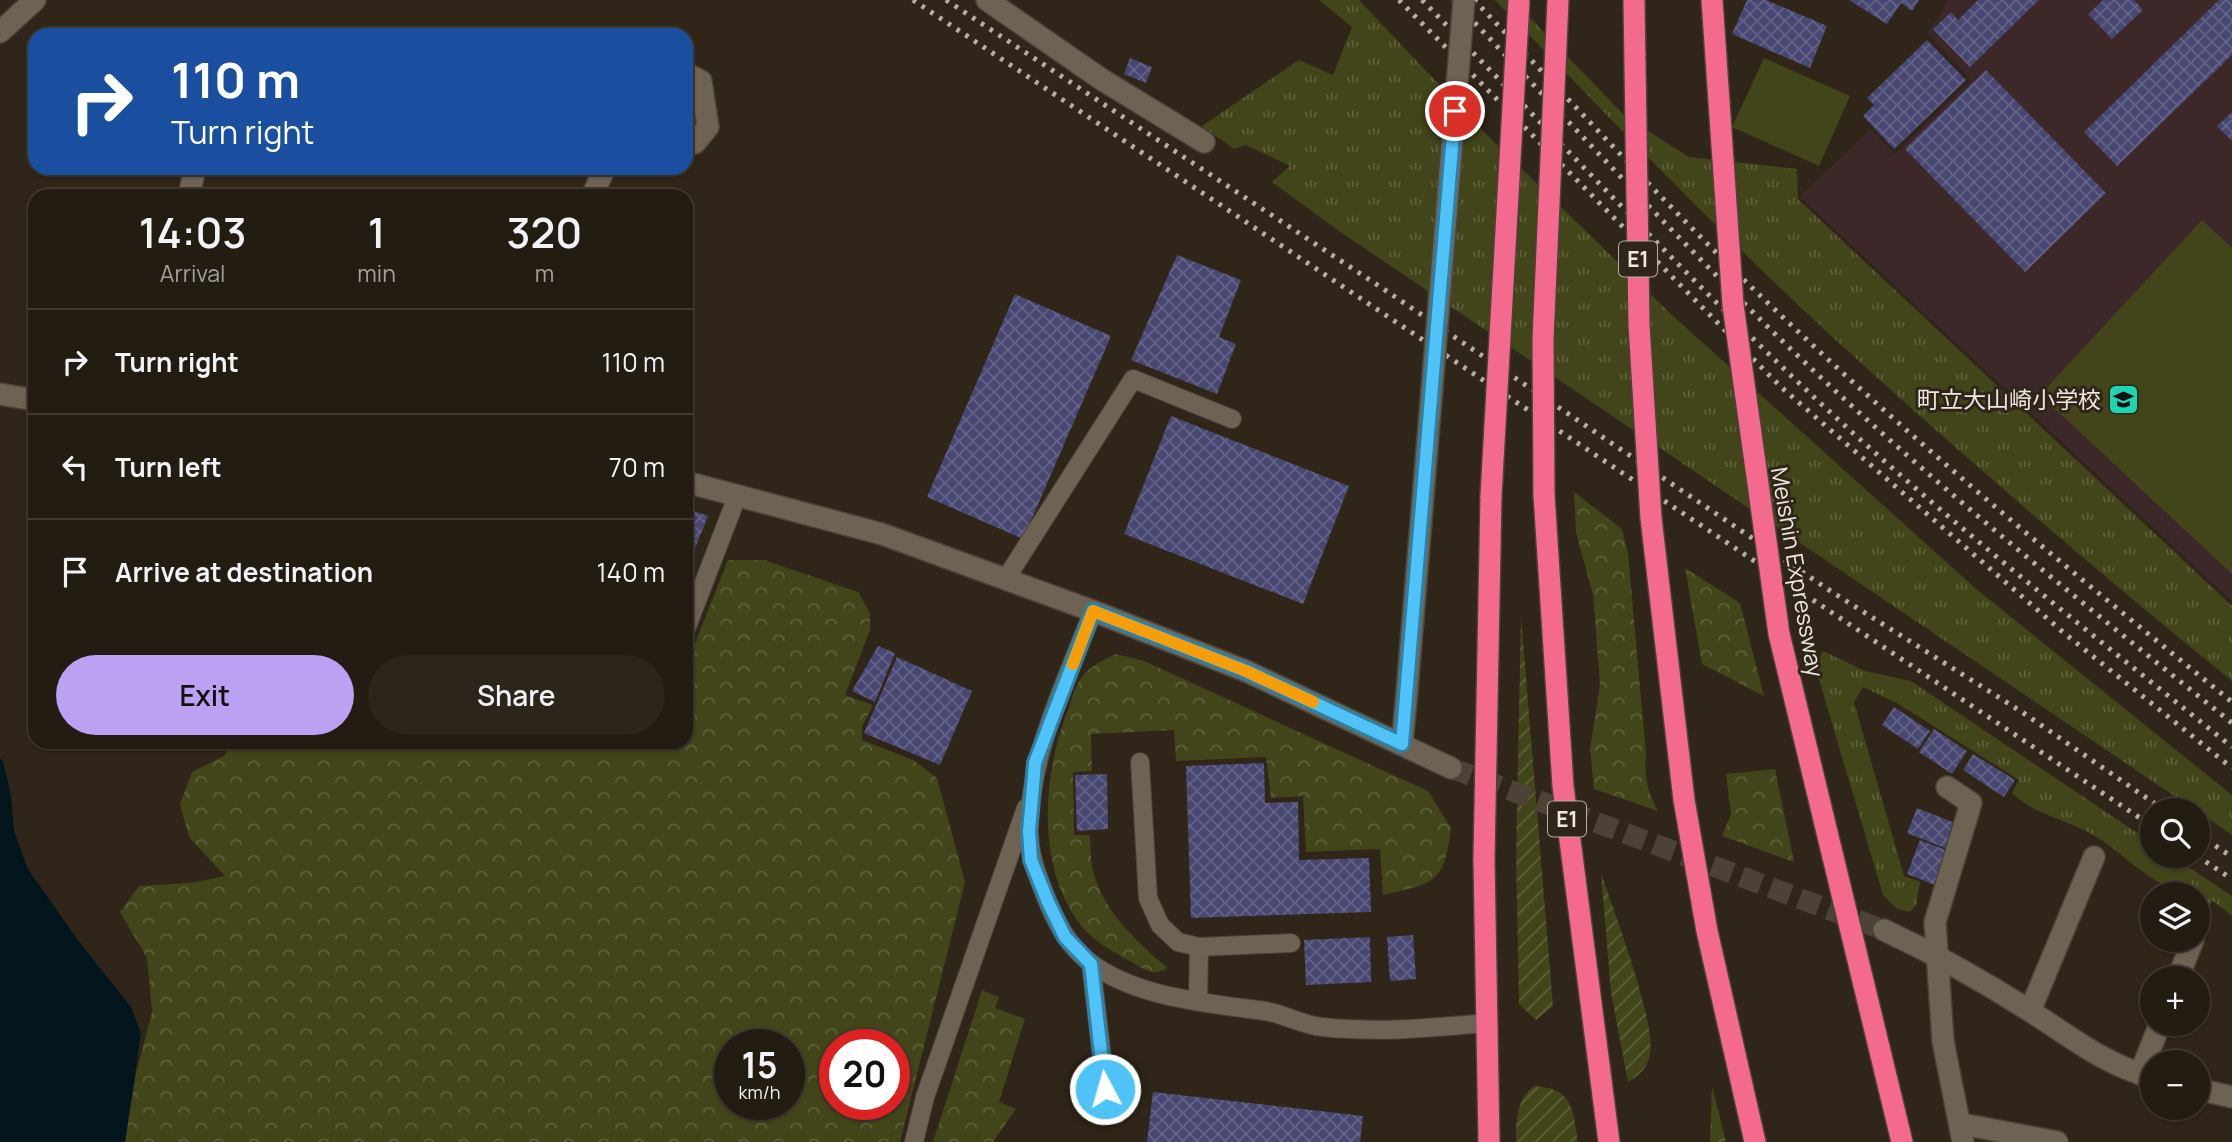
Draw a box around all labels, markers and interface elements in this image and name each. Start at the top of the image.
text: 110 m [171,46,300,113]
icon: right [56,56,147,147]
pin [1425,81,1485,141]
icon: arrive [1436,92,1474,130]
text: Turn right [171,110,314,154]
text: 14:03 [139,203,247,261]
text: 1 [368,203,385,261]
text: 320 [507,203,582,261]
road number: E1 [1619,242,1657,276]
text: Arrival [160,257,225,289]
text: min [357,257,396,289]
text: m [535,257,554,289]
icon: right [56,343,94,381]
text: Turn right [115,344,239,380]
text: 110 m [602,344,665,380]
school or university icon: 町立大山崎小学校 [2107,382,2141,416]
place label: 町立大山崎小学校 [1917,383,2101,415]
icon: left [56,448,94,486]
text: Turn left [115,449,222,485]
text: 70 m [609,449,665,485]
street label: Meishin Expressway [1764,464,1832,680]
icon: arrive [56,553,94,591]
text: Arrive at destination [115,554,373,590]
text: 140 m [596,554,665,590]
button: Exit [56,655,354,735]
button: Share [368,655,665,735]
map controls [2140,798,2210,1120]
button: search [2140,798,2210,868]
road number: E1 [1548,802,1586,836]
button: layers [2140,882,2210,952]
button: + [2140,966,2210,1036]
speed limit sign: 20 [819,1029,910,1120]
text: 15 [742,1041,777,1089]
button: − [2140,1050,2210,1120]
position arrow [1068,1052,1142,1126]
text: km/h [739,1080,780,1104]

